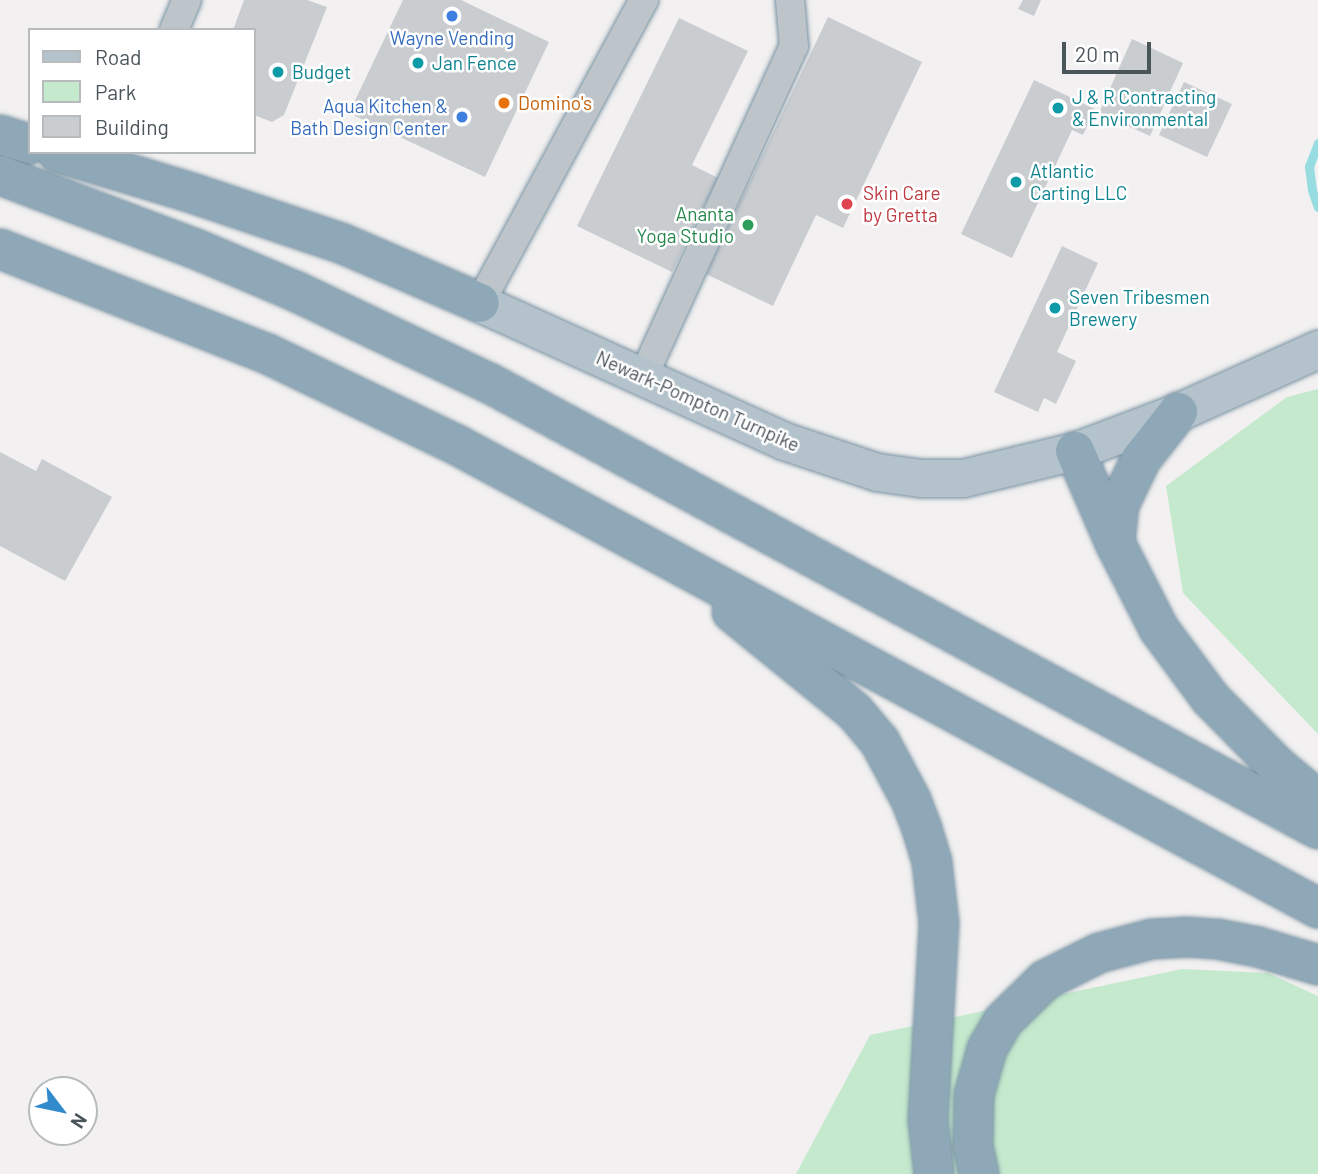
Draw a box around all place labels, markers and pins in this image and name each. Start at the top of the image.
marker: Wayne Vending [444,8,460,24]
place label: Wayne Vending [390,27,514,49]
place label: Jan Fence [432,52,517,74]
marker: Jan Fence [410,55,426,71]
place label: Budget [292,61,351,83]
marker: Budget [270,64,286,80]
place label: J & R Contracting & Environmental [1072,86,1216,130]
place label: Domino's [518,92,592,114]
place label: Aqua Kitchen & Bath Design Center [290,95,448,139]
marker: Domino's [496,95,512,111]
marker: J & R Contracting & Environmental [1050,100,1066,116]
marker: Aqua Kitchen & Bath Design Center [454,109,470,125]
place label: Atlantic Carting LLC [1030,160,1127,204]
marker: Atlantic Carting LLC [1008,174,1024,190]
place label: Skin Care by Gretta [863,182,941,226]
marker: Skin Care by Gretta [837,194,857,214]
place label: Ananta Yoga Studio [637,203,734,247]
marker: Ananta Yoga Studio [740,217,756,233]
place label: Seven Tribesmen Brewery [1069,286,1210,330]
marker: Seven Tribesmen Brewery [1047,300,1063,316]

